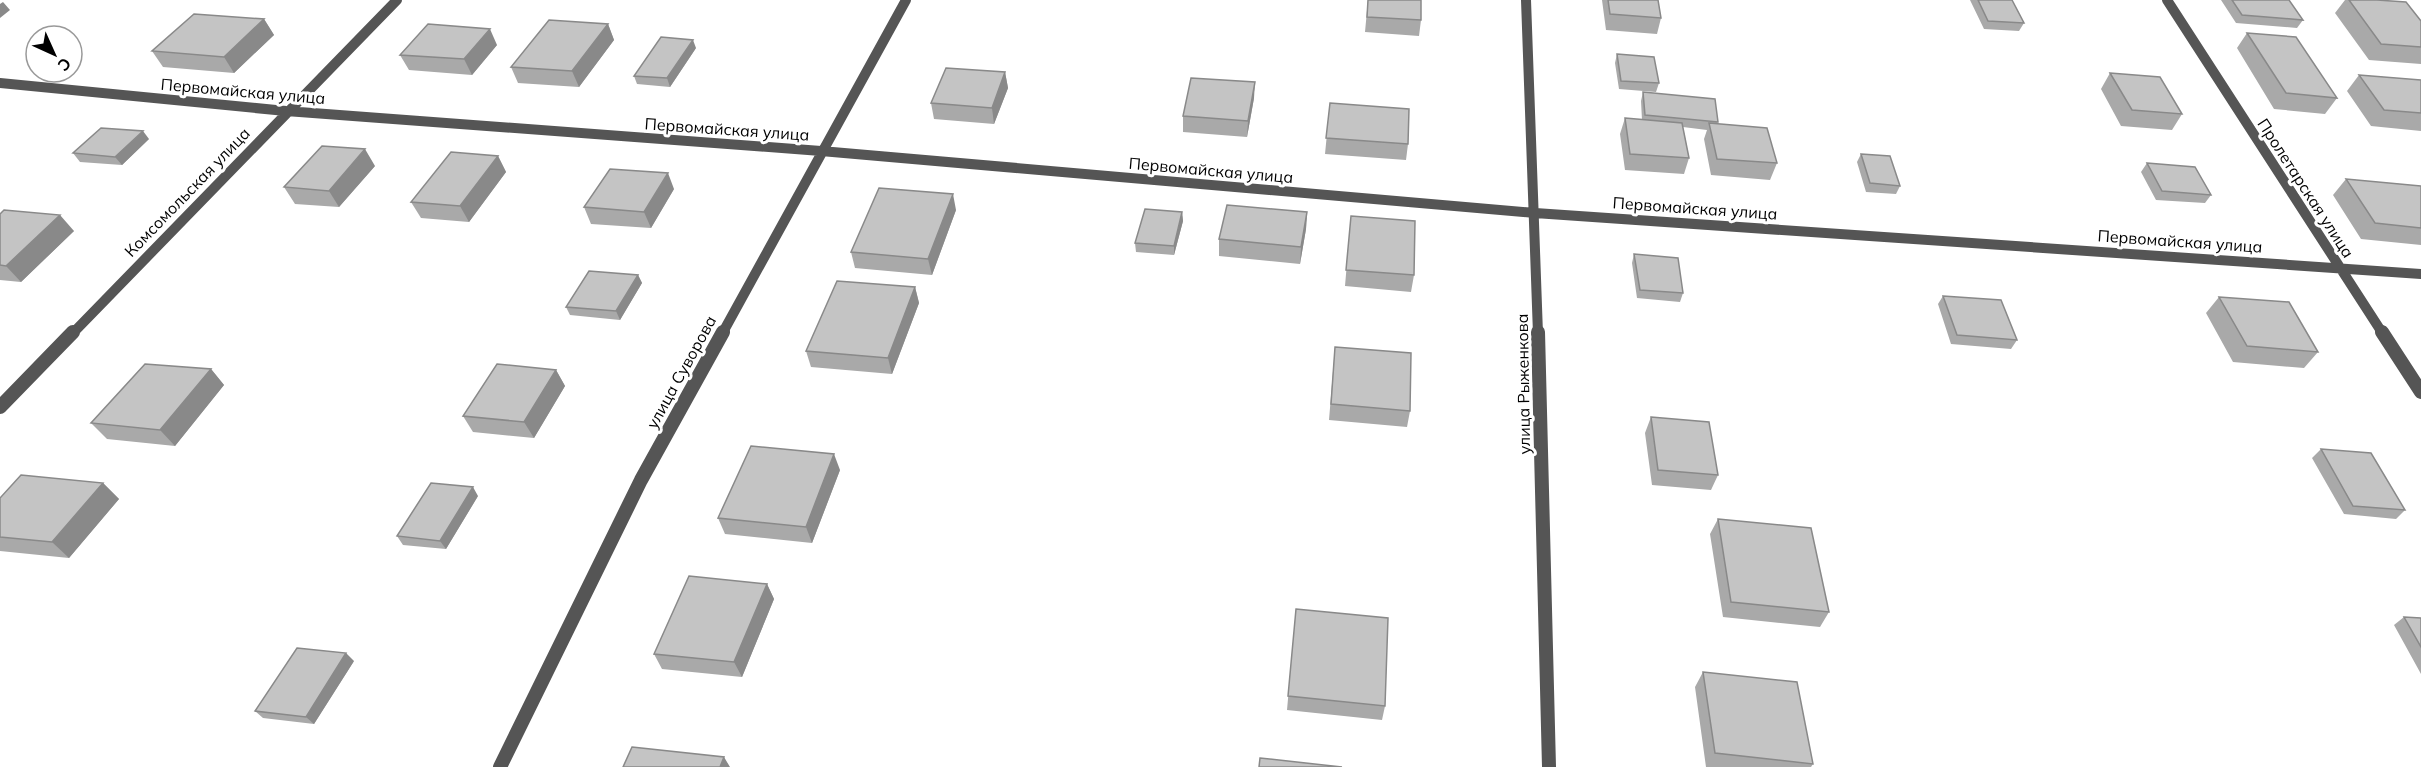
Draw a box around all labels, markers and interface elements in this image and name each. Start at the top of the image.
north arrow [24,24,84,84]
text: С [54,54,76,76]
street label: Первомайская улица [160,74,326,108]
street label: Первомайская улица [644,113,810,145]
street label: Пролетарская улица [2253,115,2359,261]
street label: Комсомольская улица [120,123,254,261]
street label: Первомайская улица [1128,153,1294,187]
street label: Первомайская улица [1612,192,1778,224]
street label: Первомайская улица [2097,225,2263,257]
street label: улица Суворова [642,312,720,432]
street label: улица Рыженкова [1512,313,1534,455]

